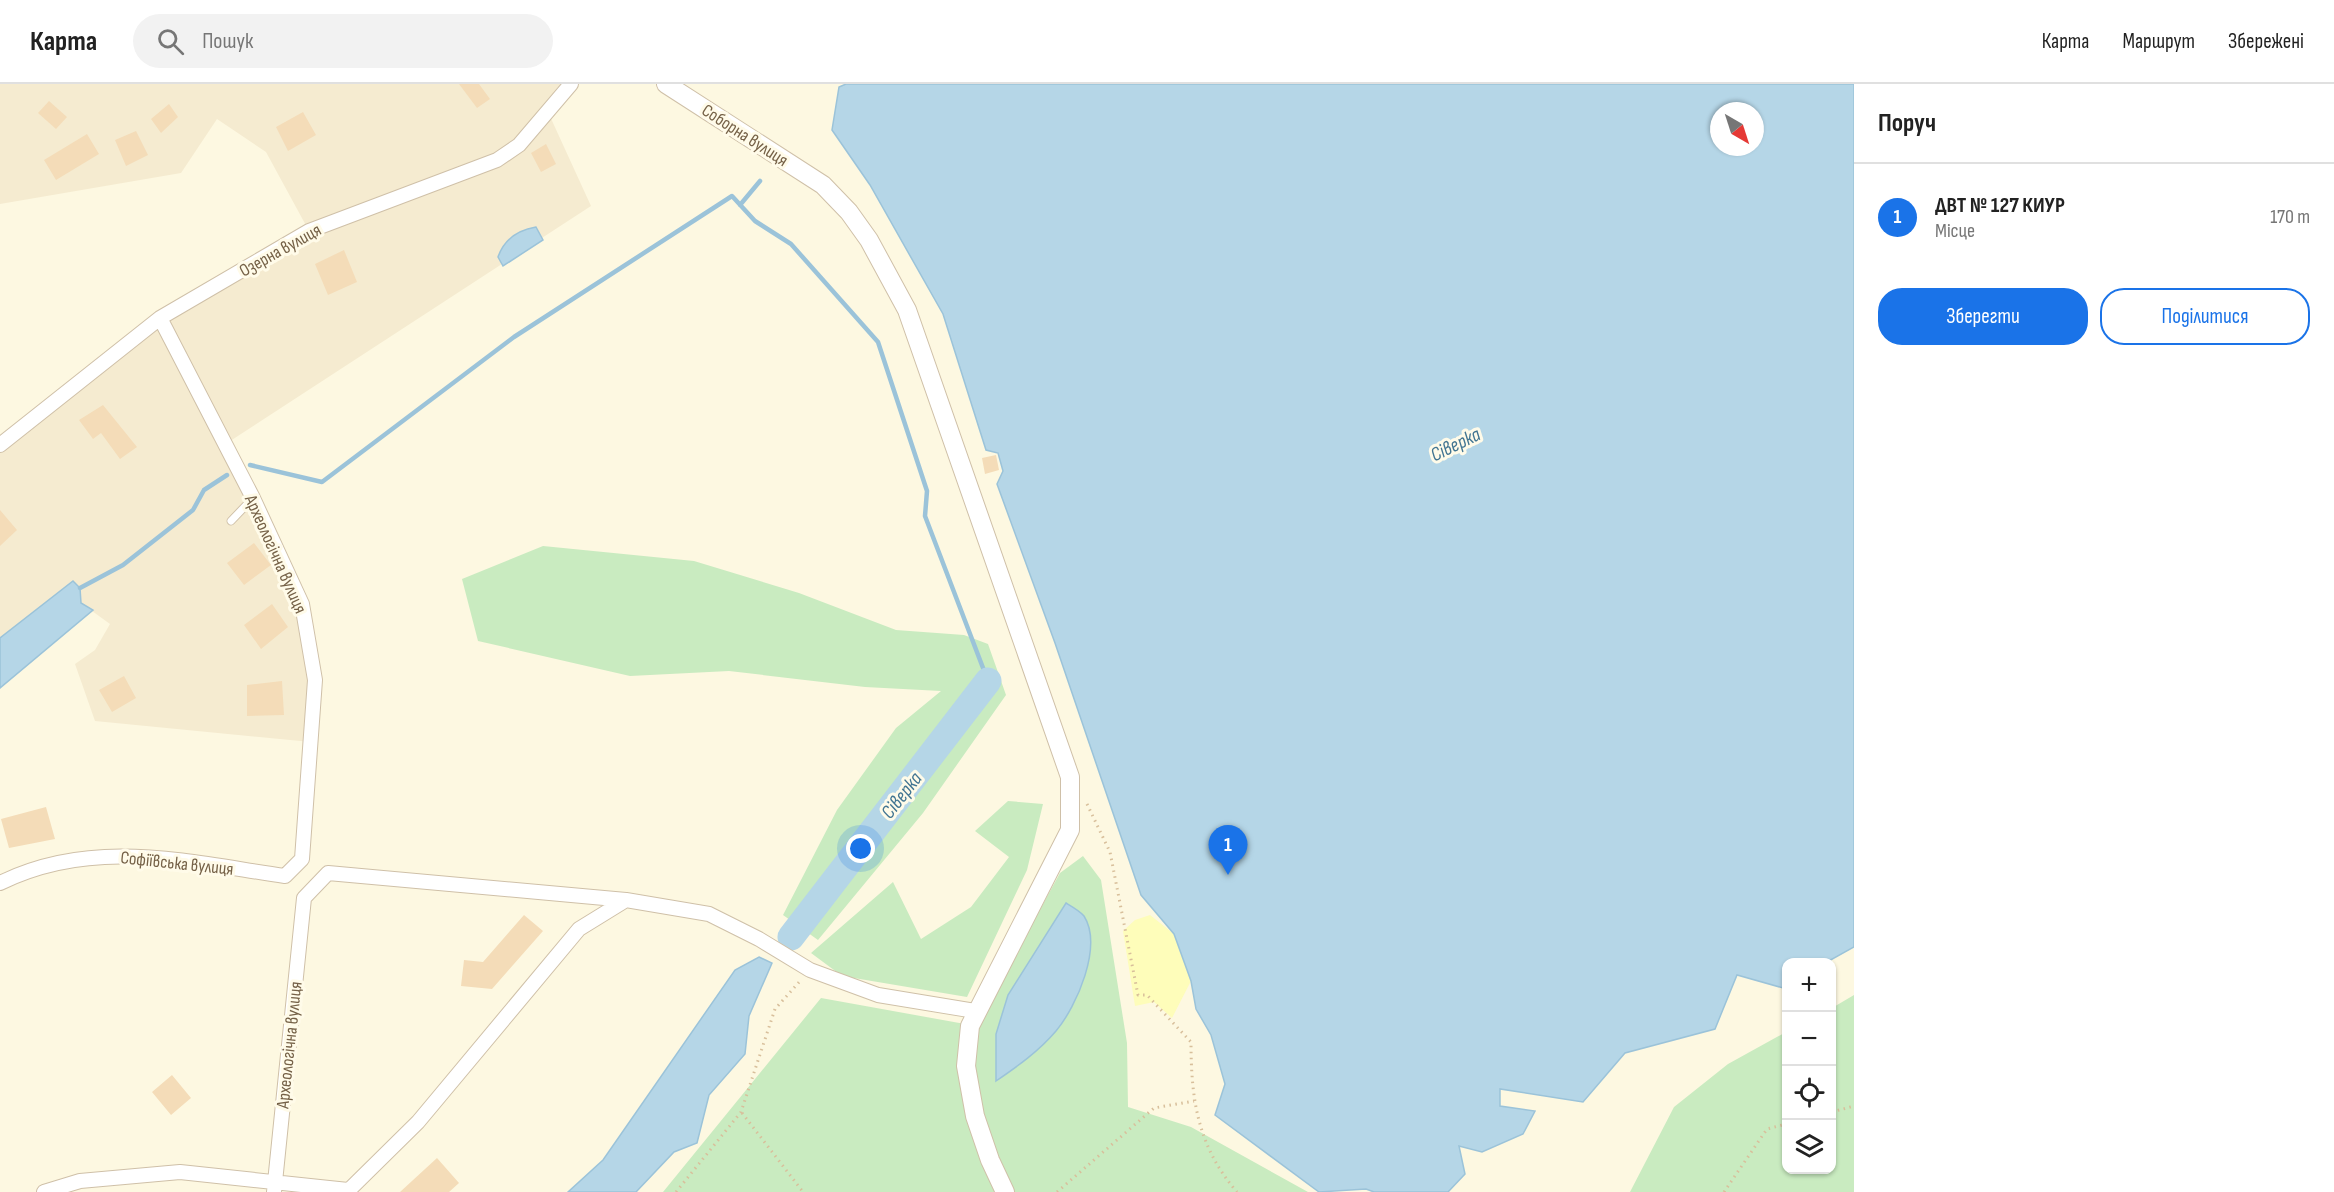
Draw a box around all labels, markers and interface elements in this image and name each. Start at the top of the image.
search box [133,14,553,68]
text: Карта [30,25,97,58]
icon: search [154,25,187,58]
text: Пошук [202,28,253,55]
text: Карта [2042,29,2089,54]
text: Маршрут [2122,29,2195,54]
text: Збережені [2228,29,2304,54]
street label: Соборна вулиця [698,100,792,171]
north arrow [1710,102,1764,156]
text: Поруч [1878,108,1936,139]
text: ДВТ № 127 КИУР [1935,192,2065,219]
text: 1 [1894,205,1901,229]
text: 170 m [2270,205,2310,229]
street label: Озерна вулиця [236,219,325,281]
text: Місце [1935,219,1975,243]
button: Зберегти [1878,288,2088,345]
button: Поділитися [2100,288,2310,345]
water label: Сіверка [1427,423,1484,467]
street label: Археологічна вулиця [240,491,311,617]
water label: Сіверка [876,768,927,824]
pin: 1 [1208,826,1248,875]
your location [846,834,875,863]
street label: Софіївська вулиця [119,847,235,880]
map controls [1782,958,1836,1174]
button: + [1782,958,1836,1012]
street label: Археологічна вулиця [272,980,307,1111]
button: − [1782,1012,1836,1066]
button: locate [1782,1066,1836,1120]
button: layers [1782,1120,1836,1174]

